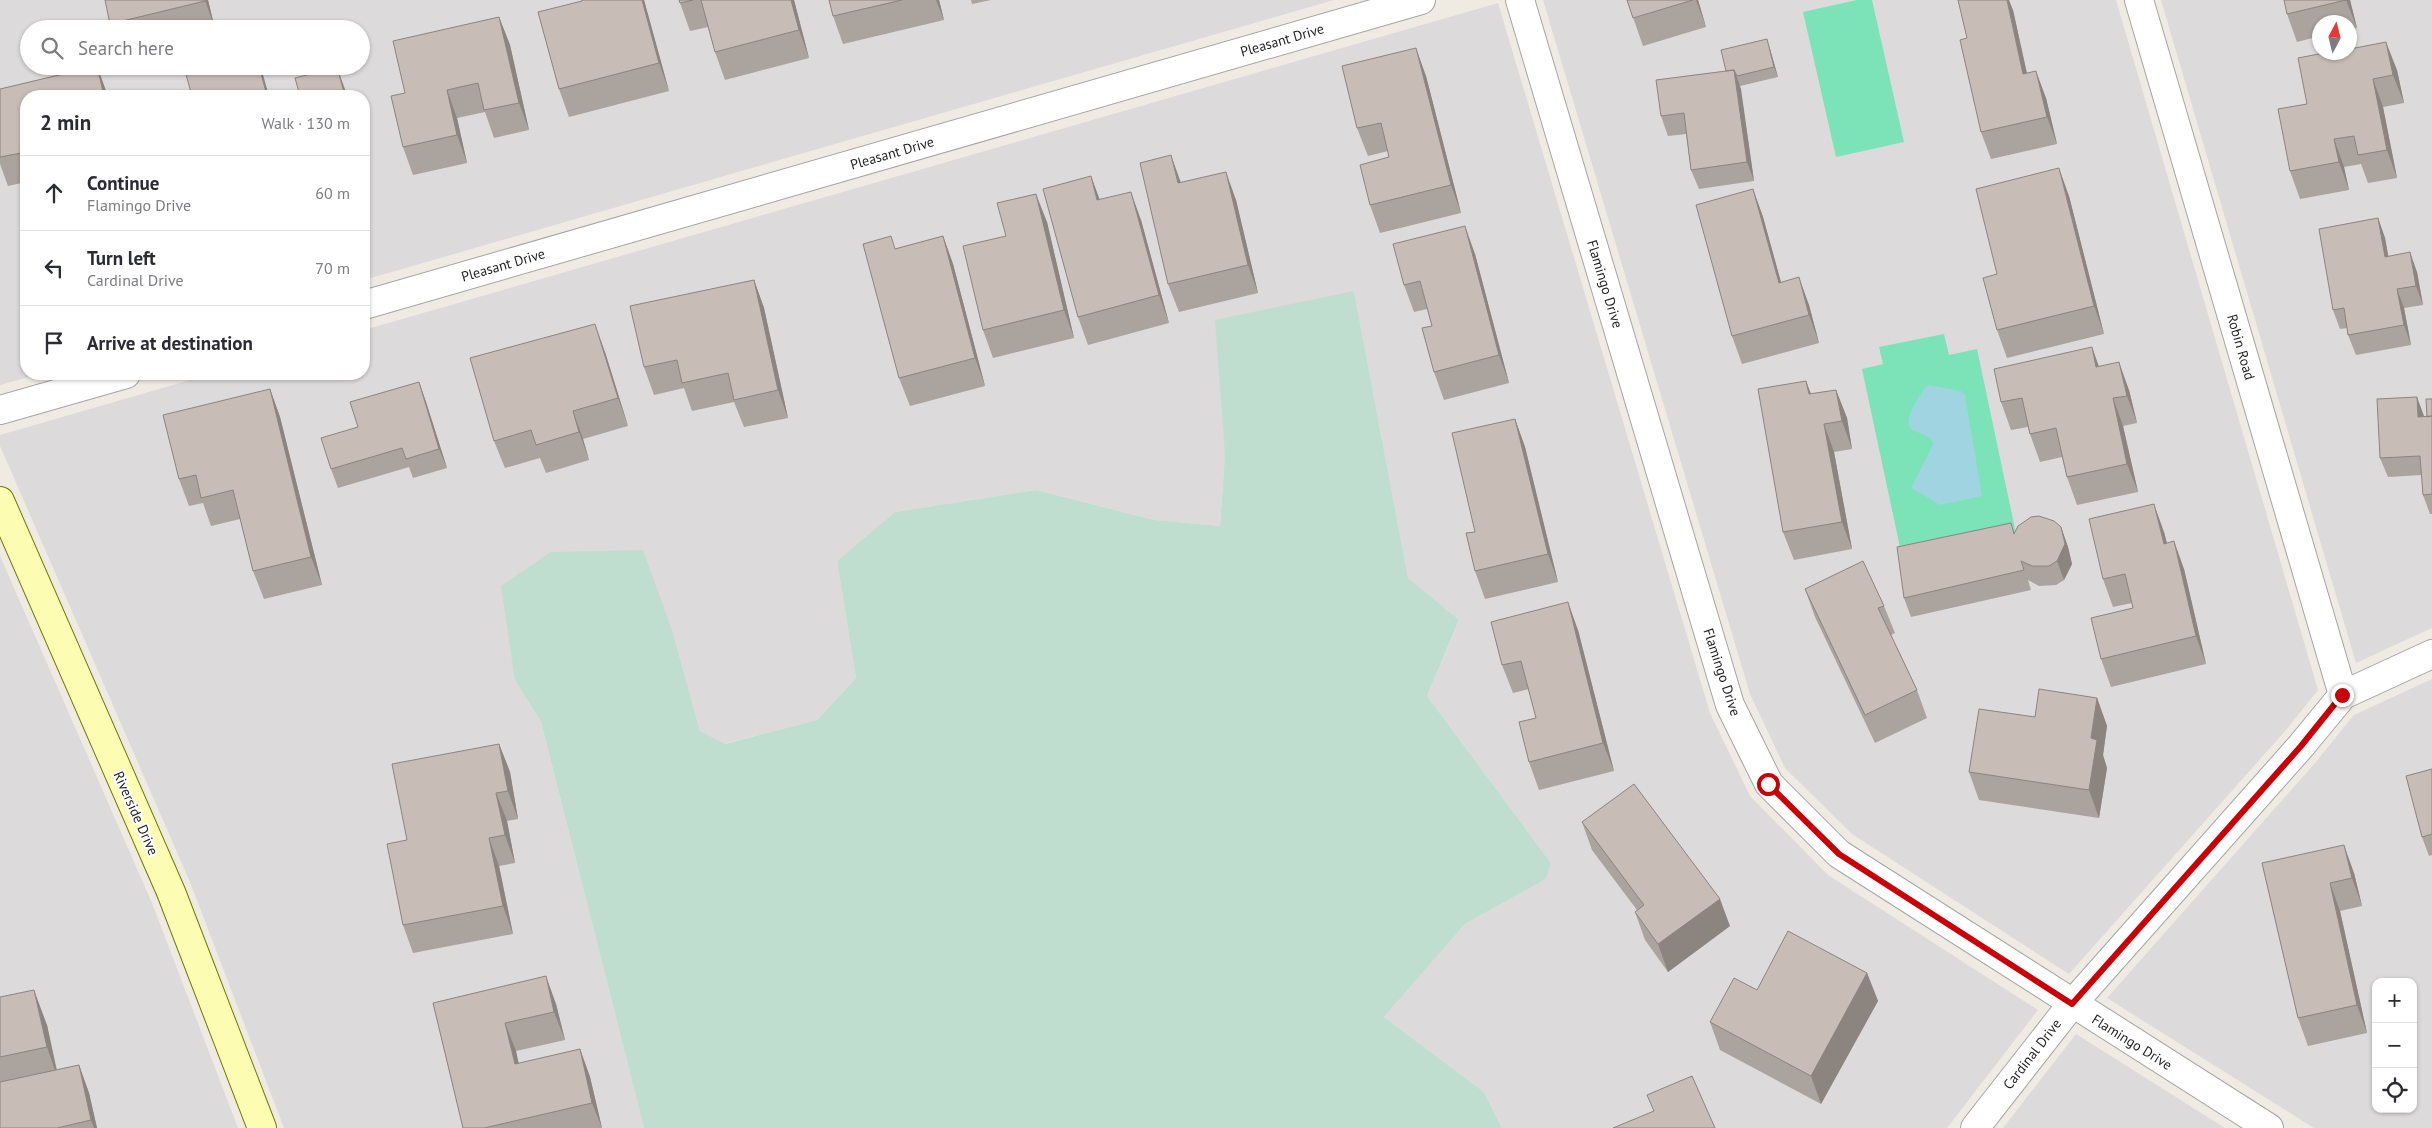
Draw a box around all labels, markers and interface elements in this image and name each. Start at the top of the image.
north arrow [2312,15,2357,60]
street label: Pleasant Drive [1238,19,1326,61]
search box [20,20,370,75]
icon: search [38,34,66,62]
text: Search here [78,36,174,60]
text: 2 min [40,109,91,136]
text: Walk · 130 m [261,113,350,133]
street label: Pleasant Drive [848,132,936,174]
text: Continue [87,171,159,195]
icon: ahead [40,179,68,207]
text: 60 m [315,183,350,203]
text: Flamingo Drive [87,195,191,215]
street label: Flamingo Drive [1583,238,1627,330]
street label: Pleasant Drive [459,244,547,286]
text: Turn left [87,246,156,270]
icon: left [40,254,68,282]
text: 70 m [315,258,350,278]
text: Cardinal Drive [87,270,184,290]
street label: Robin Road [2223,312,2259,382]
icon: arrive [40,329,68,357]
text: Arrive at destination [87,331,253,355]
street label: Flamingo Drive [1699,626,1745,718]
route end [2331,684,2354,707]
street label: Riverside Drive [109,768,163,858]
route start [1757,773,1780,796]
map controls [2372,978,2417,1113]
button: + [2372,978,2417,1023]
street label: Flamingo Drive [2089,1010,2175,1074]
street label: Cardinal Drive [1999,1015,2065,1093]
button: − [2372,1023,2417,1068]
button: locate [2372,1068,2417,1113]

